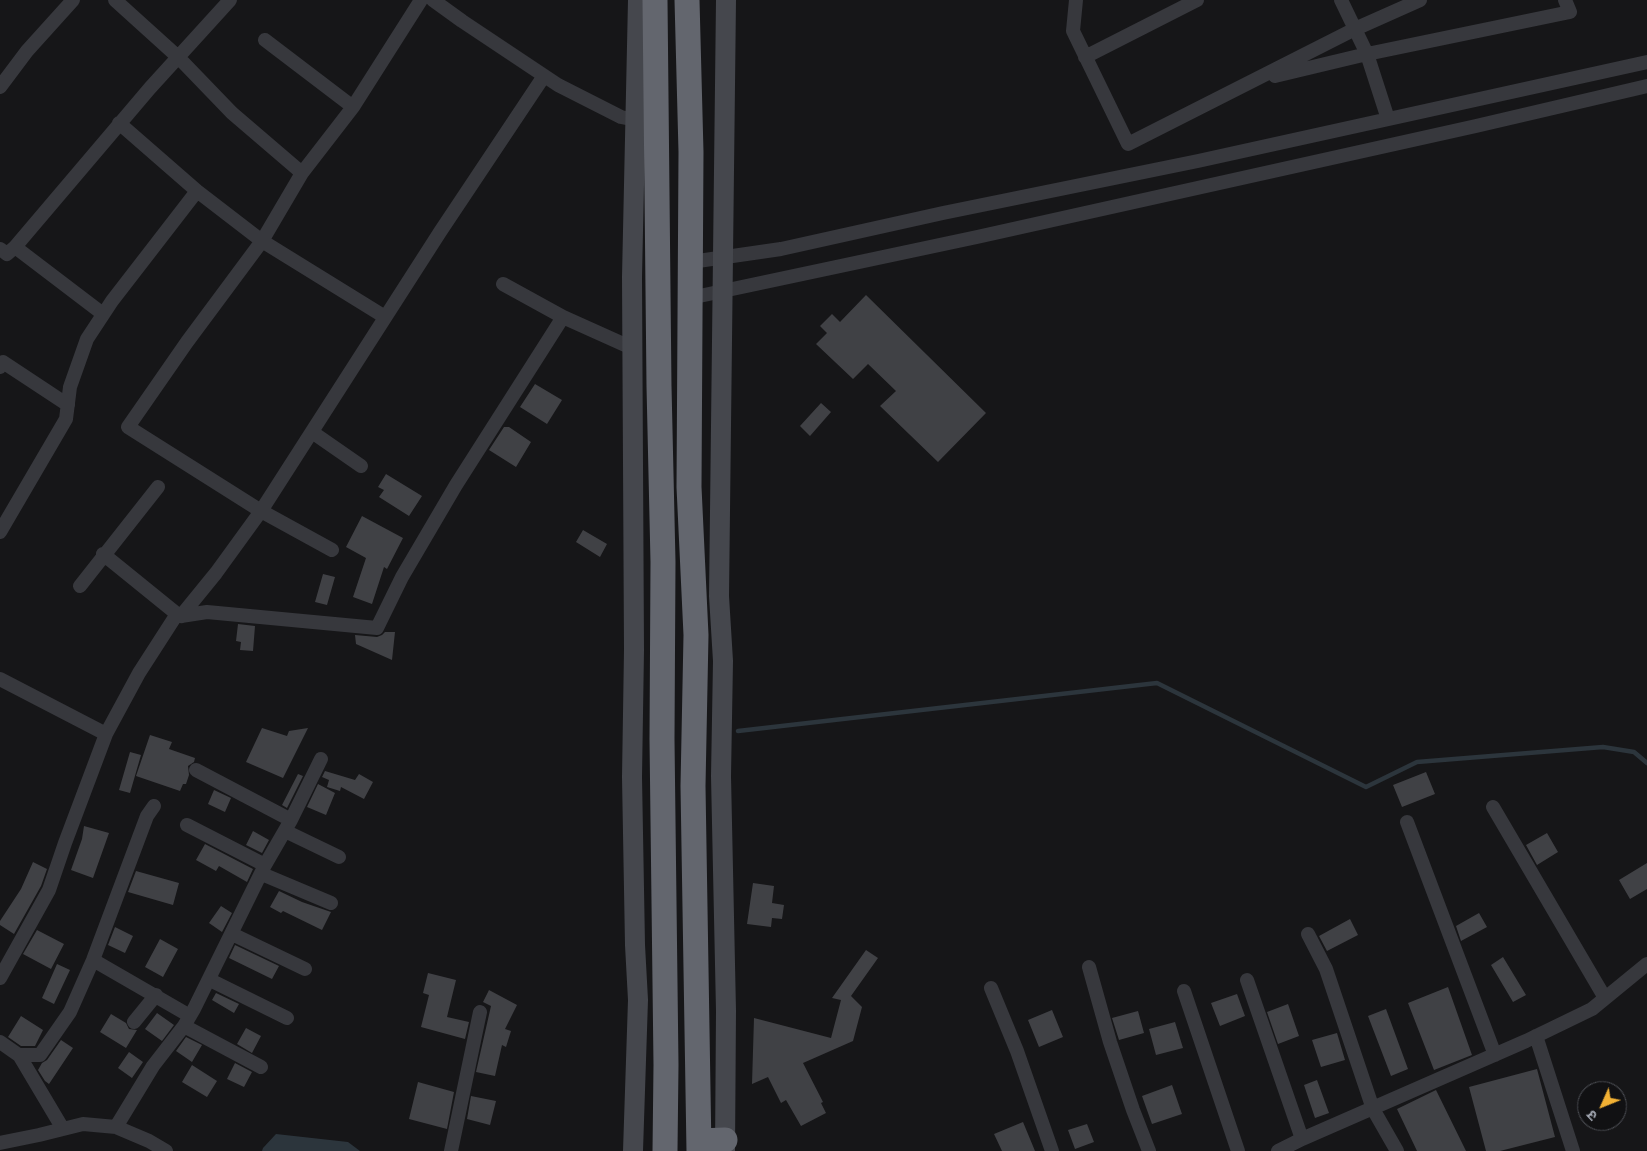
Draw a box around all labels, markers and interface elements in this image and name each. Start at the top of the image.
north arrow [1577,1081,1627,1131]
text: उ [1583,1107,1601,1124]

